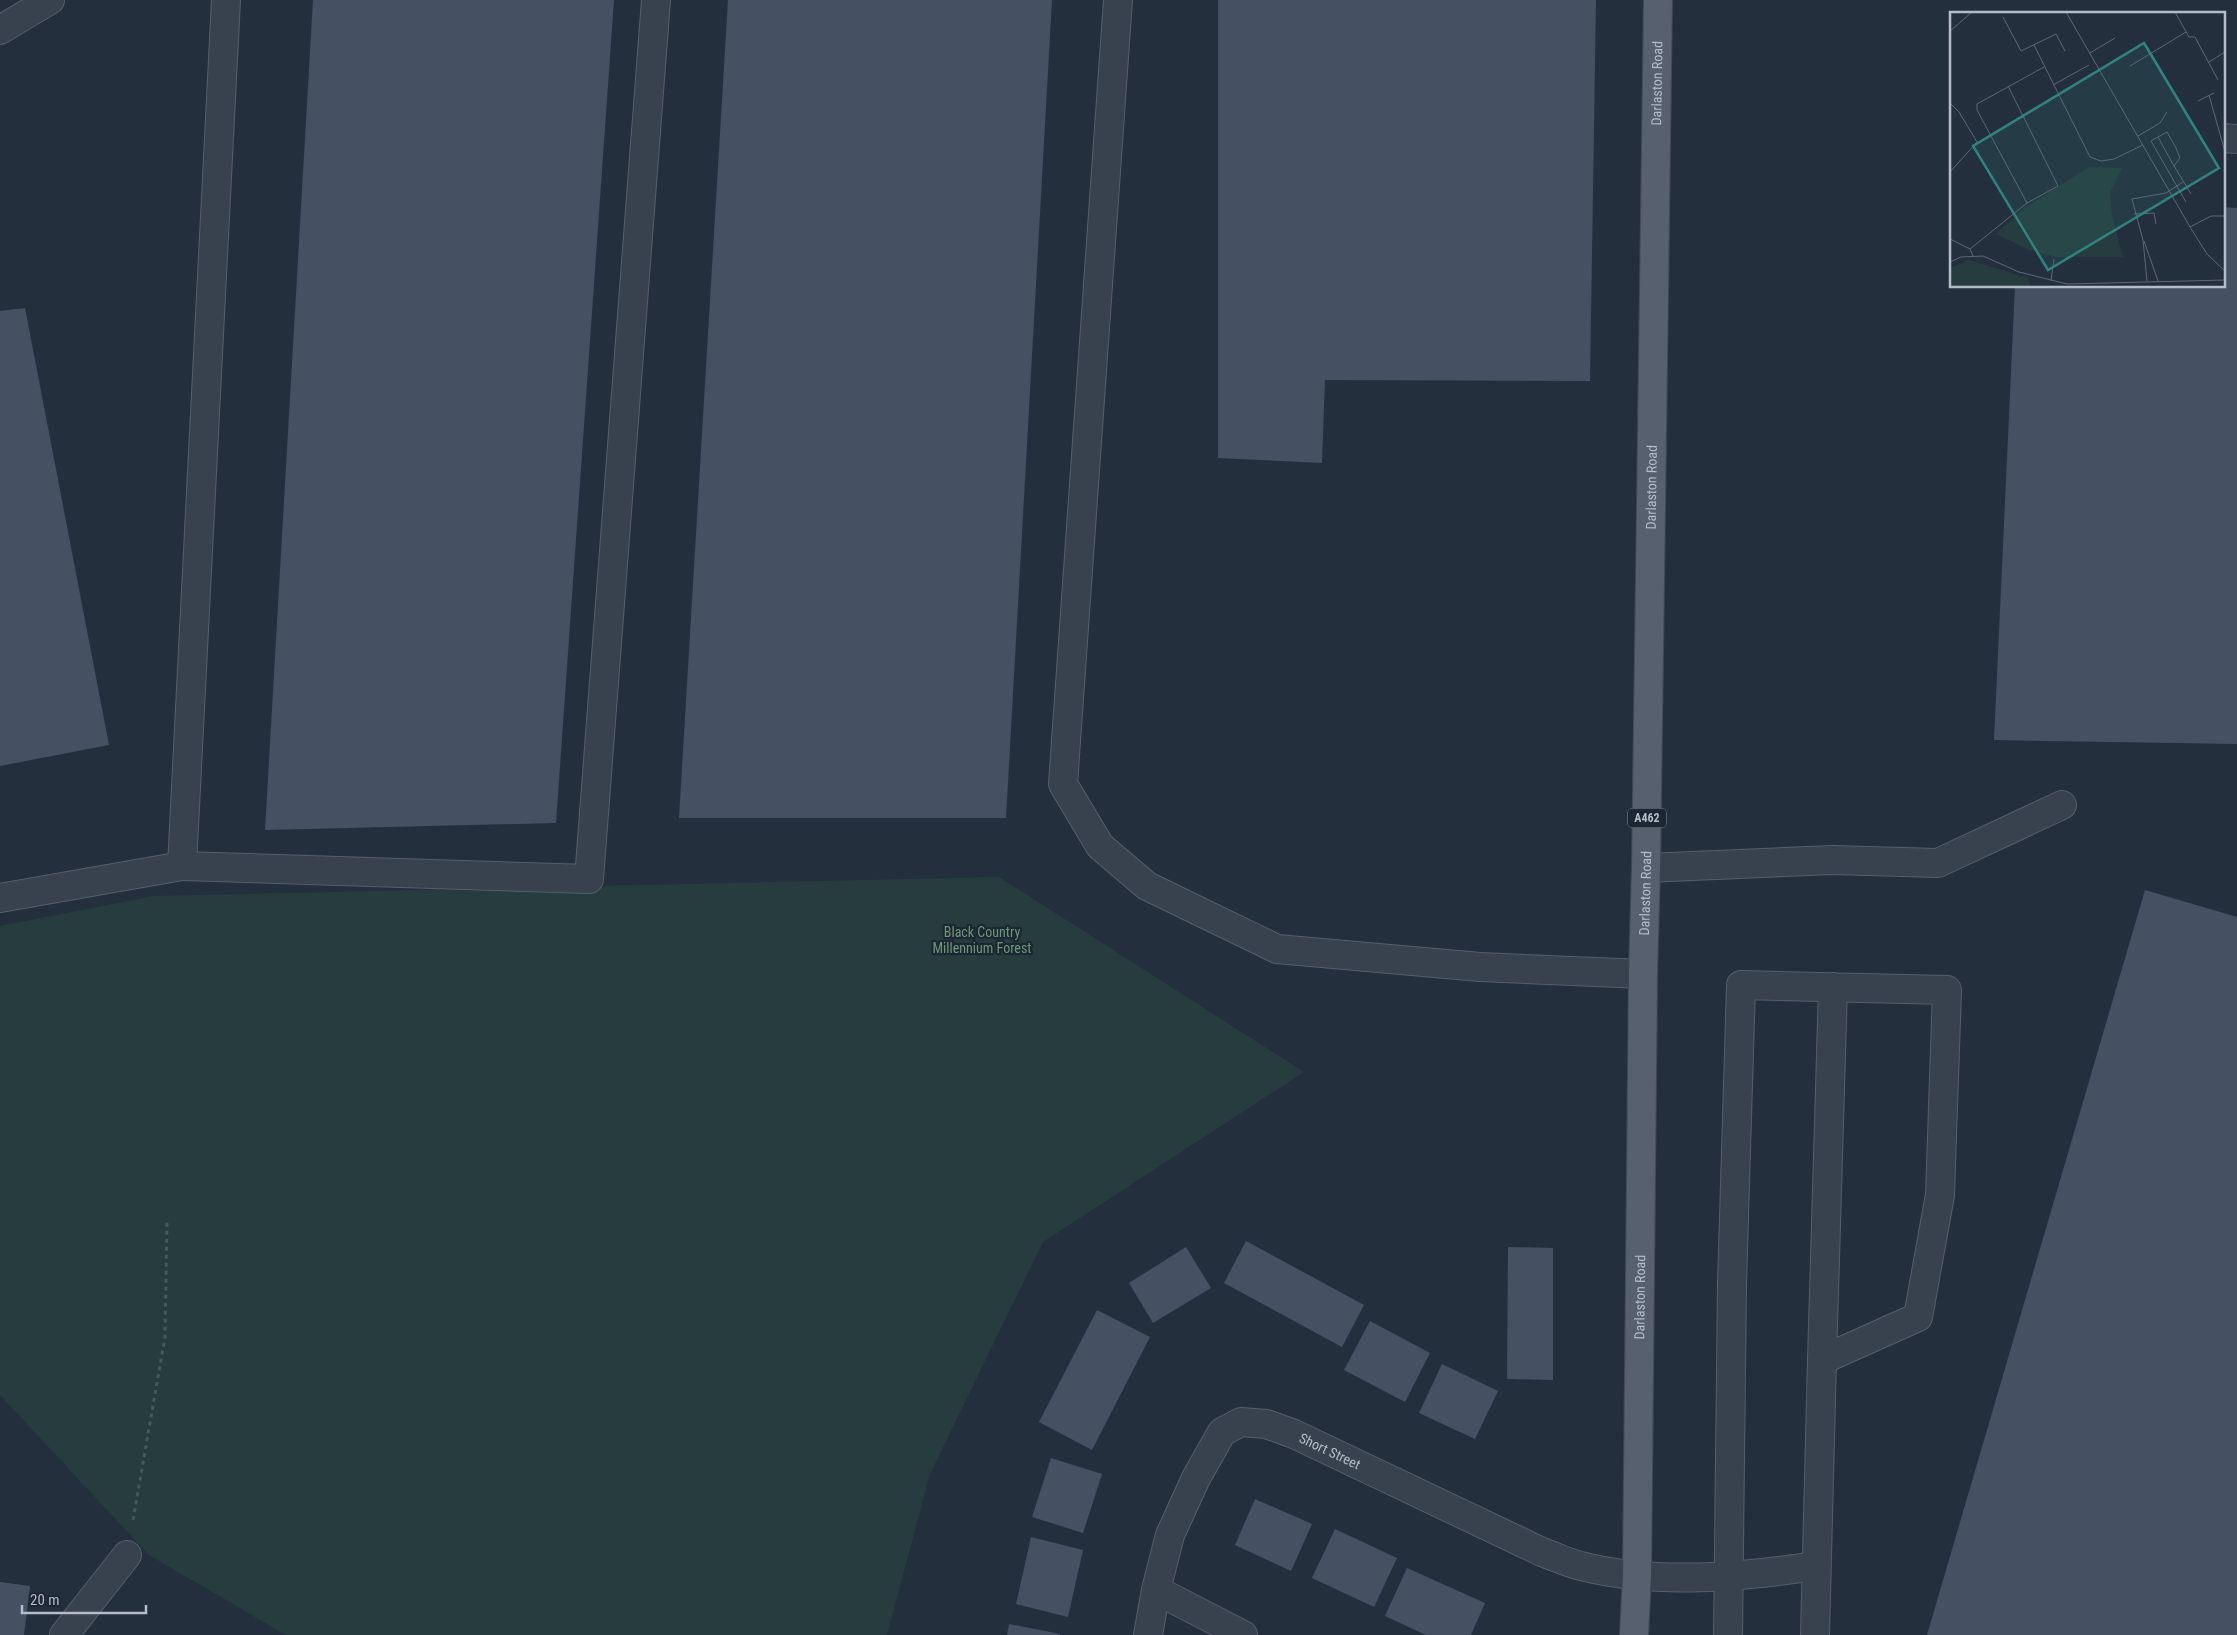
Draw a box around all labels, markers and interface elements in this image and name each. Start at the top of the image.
inset map [1950,12,2224,288]
street label: Darlaston Road [1648,41,1665,126]
street label: Darlaston Road [1643,445,1660,530]
road number: A462 [1628,808,1666,828]
street label: Darlaston Road [1636,851,1654,936]
park label: Black Country Millennium Forest [933,924,1031,956]
street label: Darlaston Road [1631,1255,1648,1339]
street label: Short Street [1297,1430,1363,1472]
scale bar [22,1582,146,1614]
text: 20 m [30,1591,60,1609]

